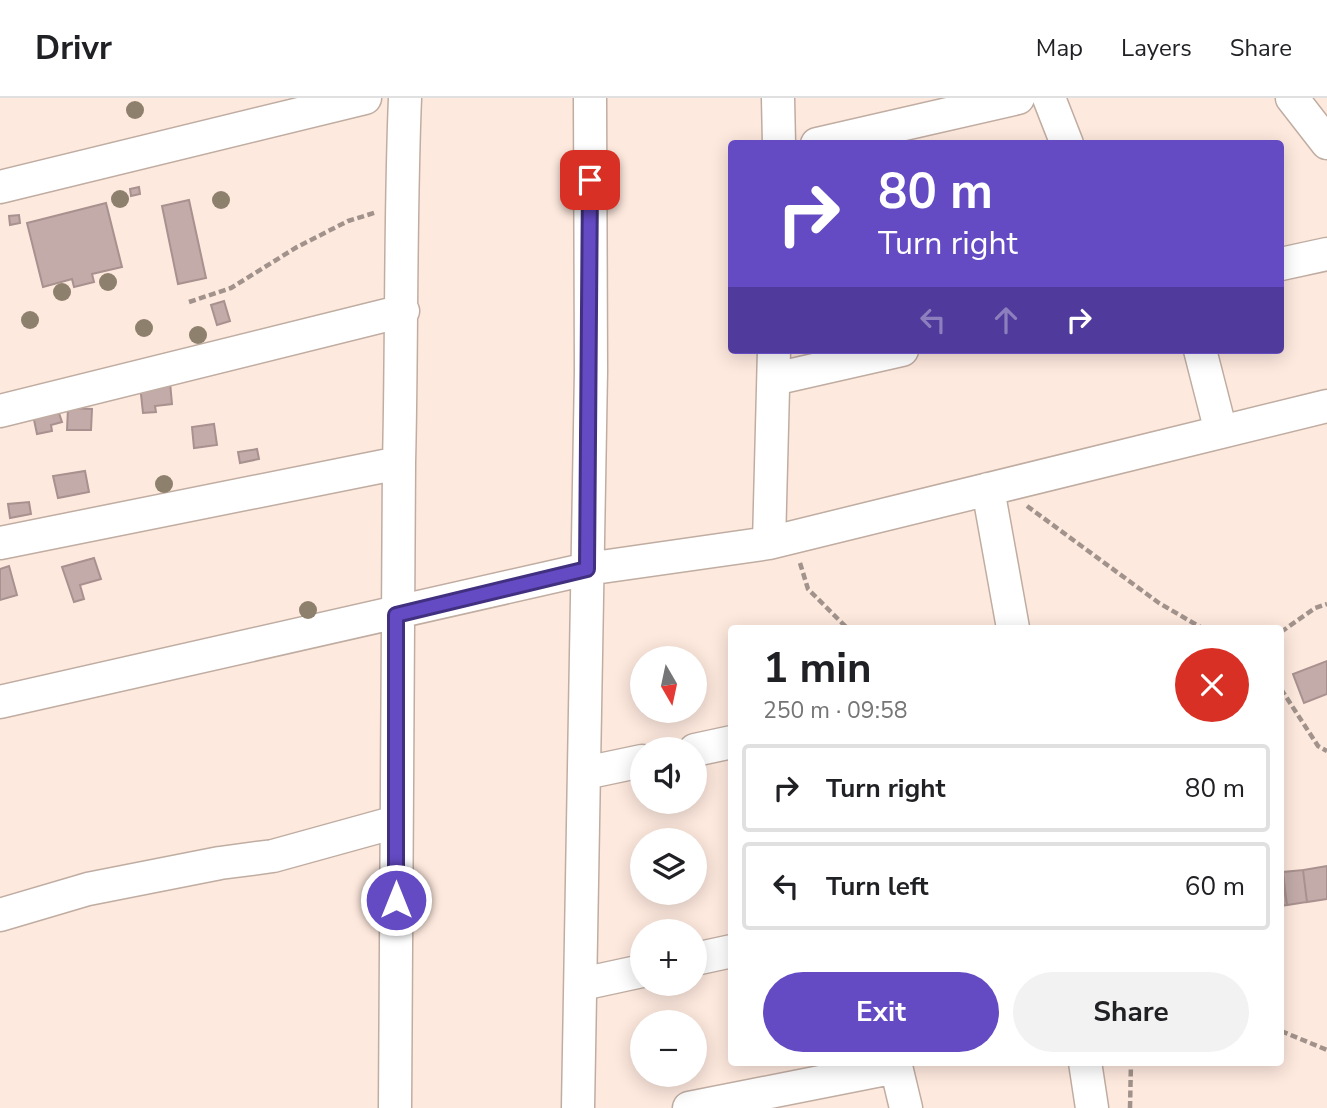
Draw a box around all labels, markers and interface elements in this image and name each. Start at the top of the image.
text: Drivr [35,26,112,71]
text: Map [1036,32,1083,64]
text: Layers [1121,32,1192,64]
text: Share [1230,32,1292,64]
pin [560,150,620,210]
text: 80 m [878,158,993,225]
icon: arrive [571,161,609,199]
icon: right [763,168,854,259]
text: Turn right [878,222,1018,265]
icon: left [914,301,952,339]
icon: ahead [987,301,1025,339]
icon: right [1060,301,1098,339]
text: 1 min [763,640,872,697]
north arrow [630,646,707,723]
map controls [630,646,707,1087]
button: close [1175,648,1249,722]
text: 250 m · 09:58 [763,695,908,726]
button: sound [630,737,707,814]
icon: right [767,769,805,807]
text: Turn right [826,771,945,806]
text: 80 m [1185,771,1245,806]
button: layers [630,828,707,905]
position arrow [359,863,433,937]
icon: left [767,867,805,905]
text: Turn left [826,869,929,904]
text: 60 m [1185,869,1245,904]
button: + [630,919,707,996]
button: Exit [763,972,999,1052]
button: Share [1013,972,1249,1052]
button: − [630,1010,707,1087]

